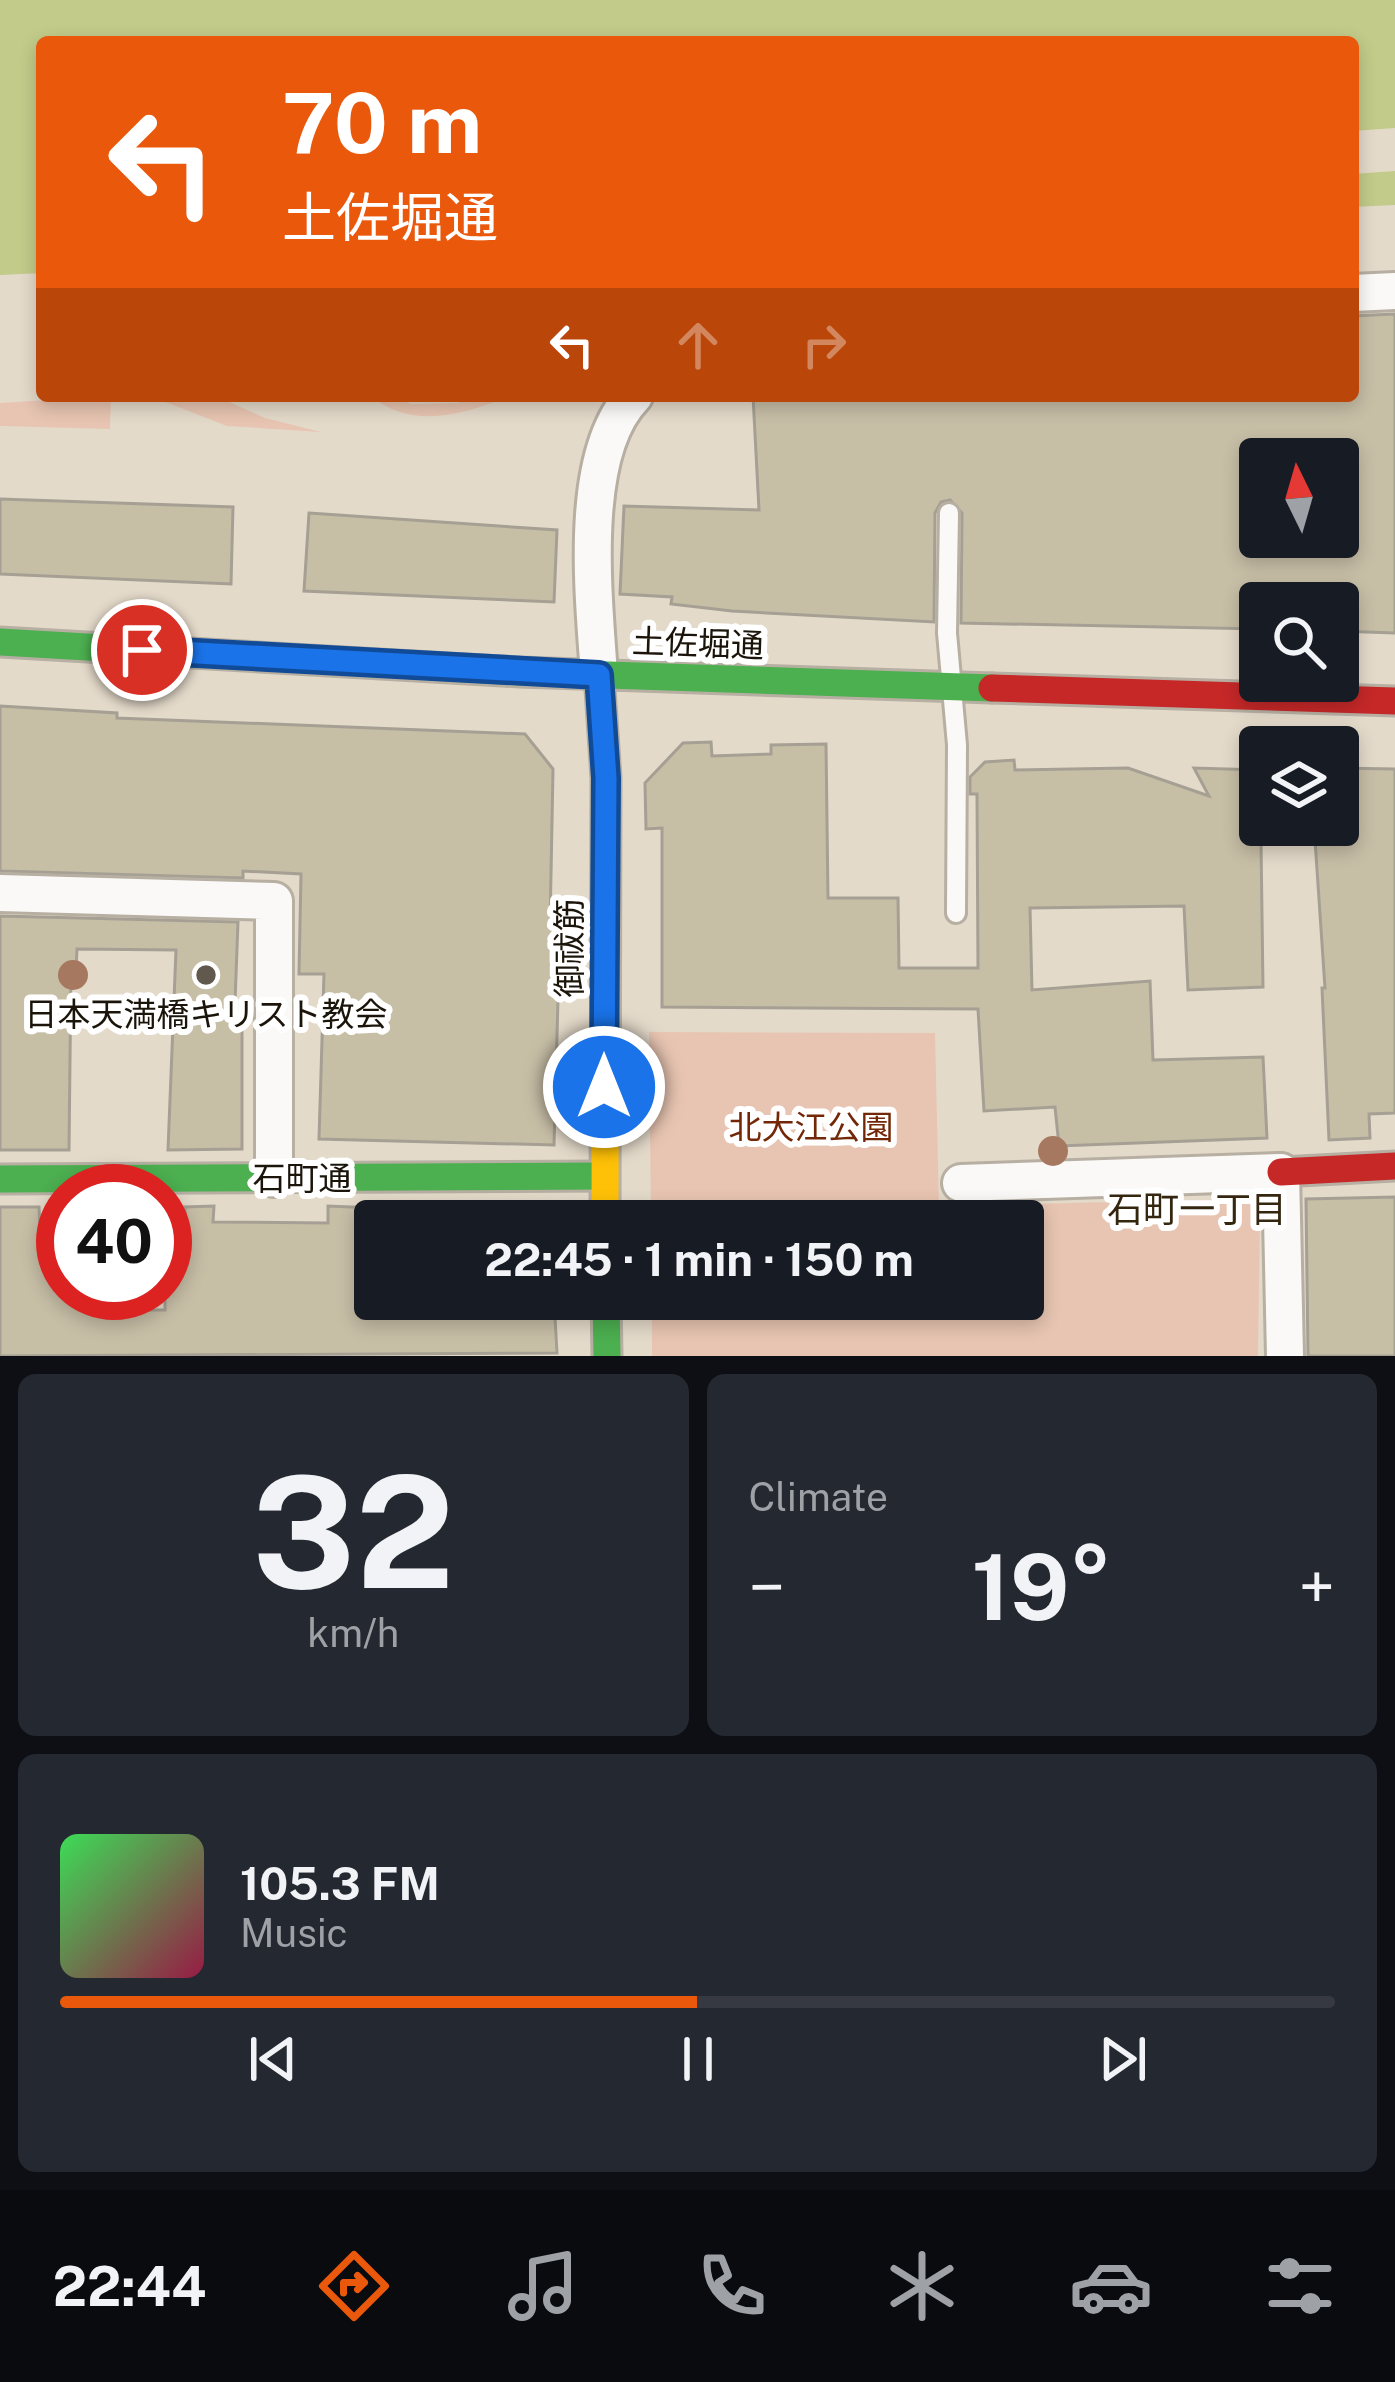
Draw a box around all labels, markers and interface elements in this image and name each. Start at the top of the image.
text: 70 m [282,73,482,172]
icon: left [84,84,240,240]
text: 土佐堀通 [282,186,498,249]
icon: left [539,312,605,378]
icon: ahead [665,312,731,378]
icon: right [791,312,857,378]
north arrow [1239,438,1359,558]
map controls [1239,438,1359,846]
button: search [1239,582,1359,702]
pin [91,599,193,701]
icon: arrive [109,617,175,683]
street label: 土佐堀通 [631,622,765,664]
button: layers [1239,726,1359,846]
street label: 御祓筋 [550,899,588,998]
marker: 日本天満橋キリスト教会 [193,962,219,988]
place label: 日本天満橋キリスト教会 [25,995,388,1033]
position arrow [541,1024,667,1150]
park label: 北大江公園 [729,1108,894,1146]
street label: 石町通 [253,1159,352,1197]
speed limit sign: 40 [36,1164,192,1320]
district label: 石町一丁目 [1107,1188,1287,1230]
text: 22:45 · 1 min · 150 m [484,1233,914,1286]
text: 32 [252,1440,455,1623]
text: Climate [749,1474,888,1520]
text: 19° [972,1534,1112,1640]
text: − [749,1548,785,1626]
text: + [1298,1548,1335,1626]
text: km/h [307,1610,399,1656]
text: 105.3 FM [240,1857,440,1910]
text: Music [240,1910,348,1956]
icon: previous [240,2026,306,2092]
icon: pause [665,2026,731,2092]
icon: next [1090,2026,1156,2092]
icon: directions [312,2244,396,2328]
icon: music [501,2244,585,2328]
icon: phone [690,2244,774,2328]
icon: climate [880,2244,964,2328]
icon: car [1069,2244,1153,2328]
icon: filters [1258,2244,1342,2328]
text: 22:44 [53,2255,206,2318]

